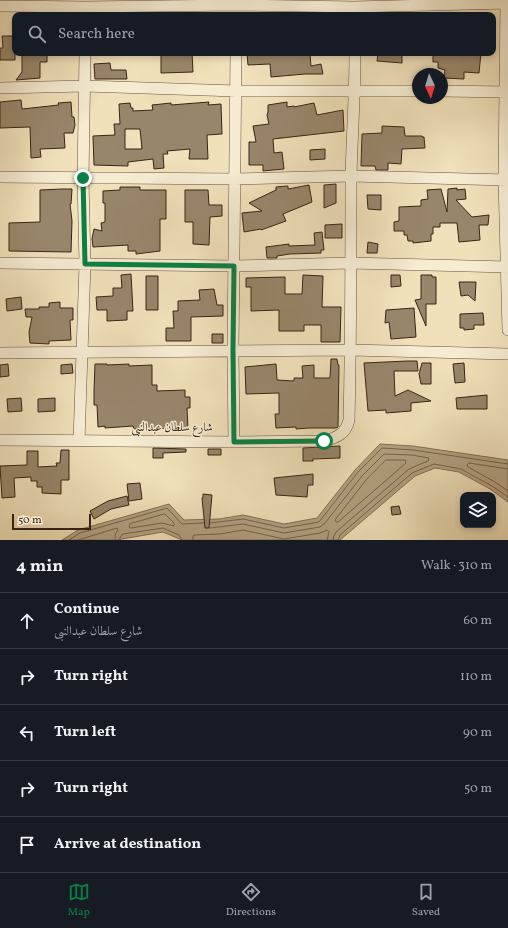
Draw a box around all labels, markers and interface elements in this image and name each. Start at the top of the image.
search box [12,12,496,56]
icon: search [26,23,48,45]
text: Search here [58,24,135,45]
north arrow [412,68,448,104]
route end [74,169,92,187]
street label: شارع سلطان عبدالنبى [131,420,213,438]
route start [315,432,333,450]
map controls [460,492,496,528]
button: layers [460,492,496,528]
scale bar [12,512,91,531]
text: 50 m [18,513,42,528]
text: 4 min [16,555,63,578]
text: Walk · 310 m [421,557,492,575]
text: Continue [54,599,119,620]
icon: ahead [16,610,38,632]
text: 60 m [464,612,492,630]
text: شارع سلطان عبدالنبى [54,623,143,641]
icon: right [16,666,38,688]
text: Turn right [54,666,128,687]
text: 110 m [460,668,492,686]
icon: left [16,722,38,744]
text: Turn left [54,722,116,743]
text: 90 m [463,724,492,742]
icon: right [16,778,38,800]
text: Turn right [54,778,128,799]
text: 50 m [464,780,492,798]
icon: arrive [16,834,38,856]
text: Arrive at destination [54,834,201,855]
tab: Map [68,881,90,920]
tab: Directions [226,881,276,920]
tab: Saved [412,881,440,920]

